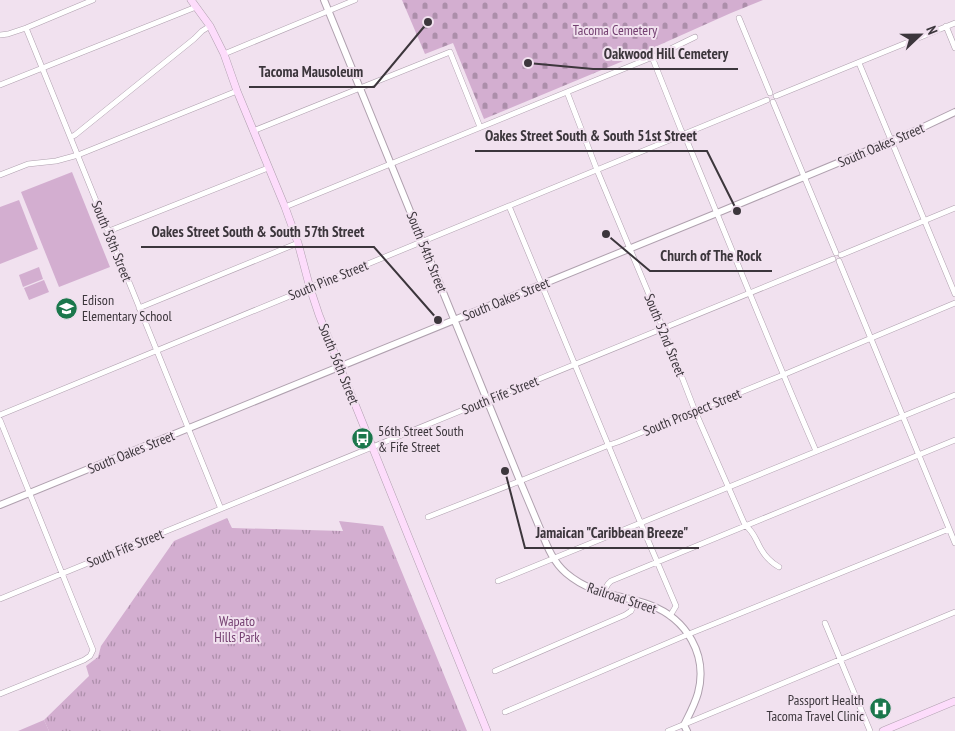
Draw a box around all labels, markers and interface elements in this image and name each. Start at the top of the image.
north arrow [895,10,945,60]
park label: Tacoma Cemetery [573,21,658,39]
text: N [922,23,942,37]
callout: Oakwood Hill Cemetery [593,39,738,69]
text: Oakwood Hill Cemetery [604,44,729,63]
callout: Tacoma Mausoleum [249,57,374,87]
text: Tacoma Mausoleum [259,62,363,81]
street label: South Oakes Street [835,119,927,171]
callout: Oakes Street South & South 51st Street [475,121,707,151]
text: Oakes Street South & South 51st Street [485,126,698,145]
street label: South 58th Street [88,198,136,284]
street label: South 54th Street [403,209,451,295]
callout: Oakes Street South & South 57th Street [141,217,374,247]
text: Oakes Street South & South 57th Street [152,222,365,241]
callout: Church of The Rock [650,241,772,271]
text: Church of The Rock [660,246,762,265]
street label: South Pine Street [286,256,371,304]
street label: South Oakes Street [460,273,552,325]
place label: Edison Elementary School [82,291,172,325]
street label: South 52nd Street [640,291,690,379]
school or university icon: Edison Elementary School [54,296,78,320]
street label: South 56th Street [315,321,363,407]
street label: South Fife Street [459,371,541,419]
street label: South Prospect Street [640,384,744,440]
place label: 56th Street South & Fife Street [378,422,464,456]
street label: South Oakes Street [85,426,177,478]
bus stop icon: 56th Street South & Fife Street [350,427,374,451]
callout: Jamaican "Caribbean Breeze" [525,518,699,548]
text: Jamaican "Caribbean Breeze" [535,523,688,542]
street label: South Fife Street [84,524,166,572]
street label: Railroad Street [585,578,659,618]
park label: Wapato Hills Park [214,612,260,646]
place label: Passport Health Tacoma Travel Clinic [766,691,864,725]
hospital icon: Passport Health Tacoma Travel Clinic [868,696,892,720]

